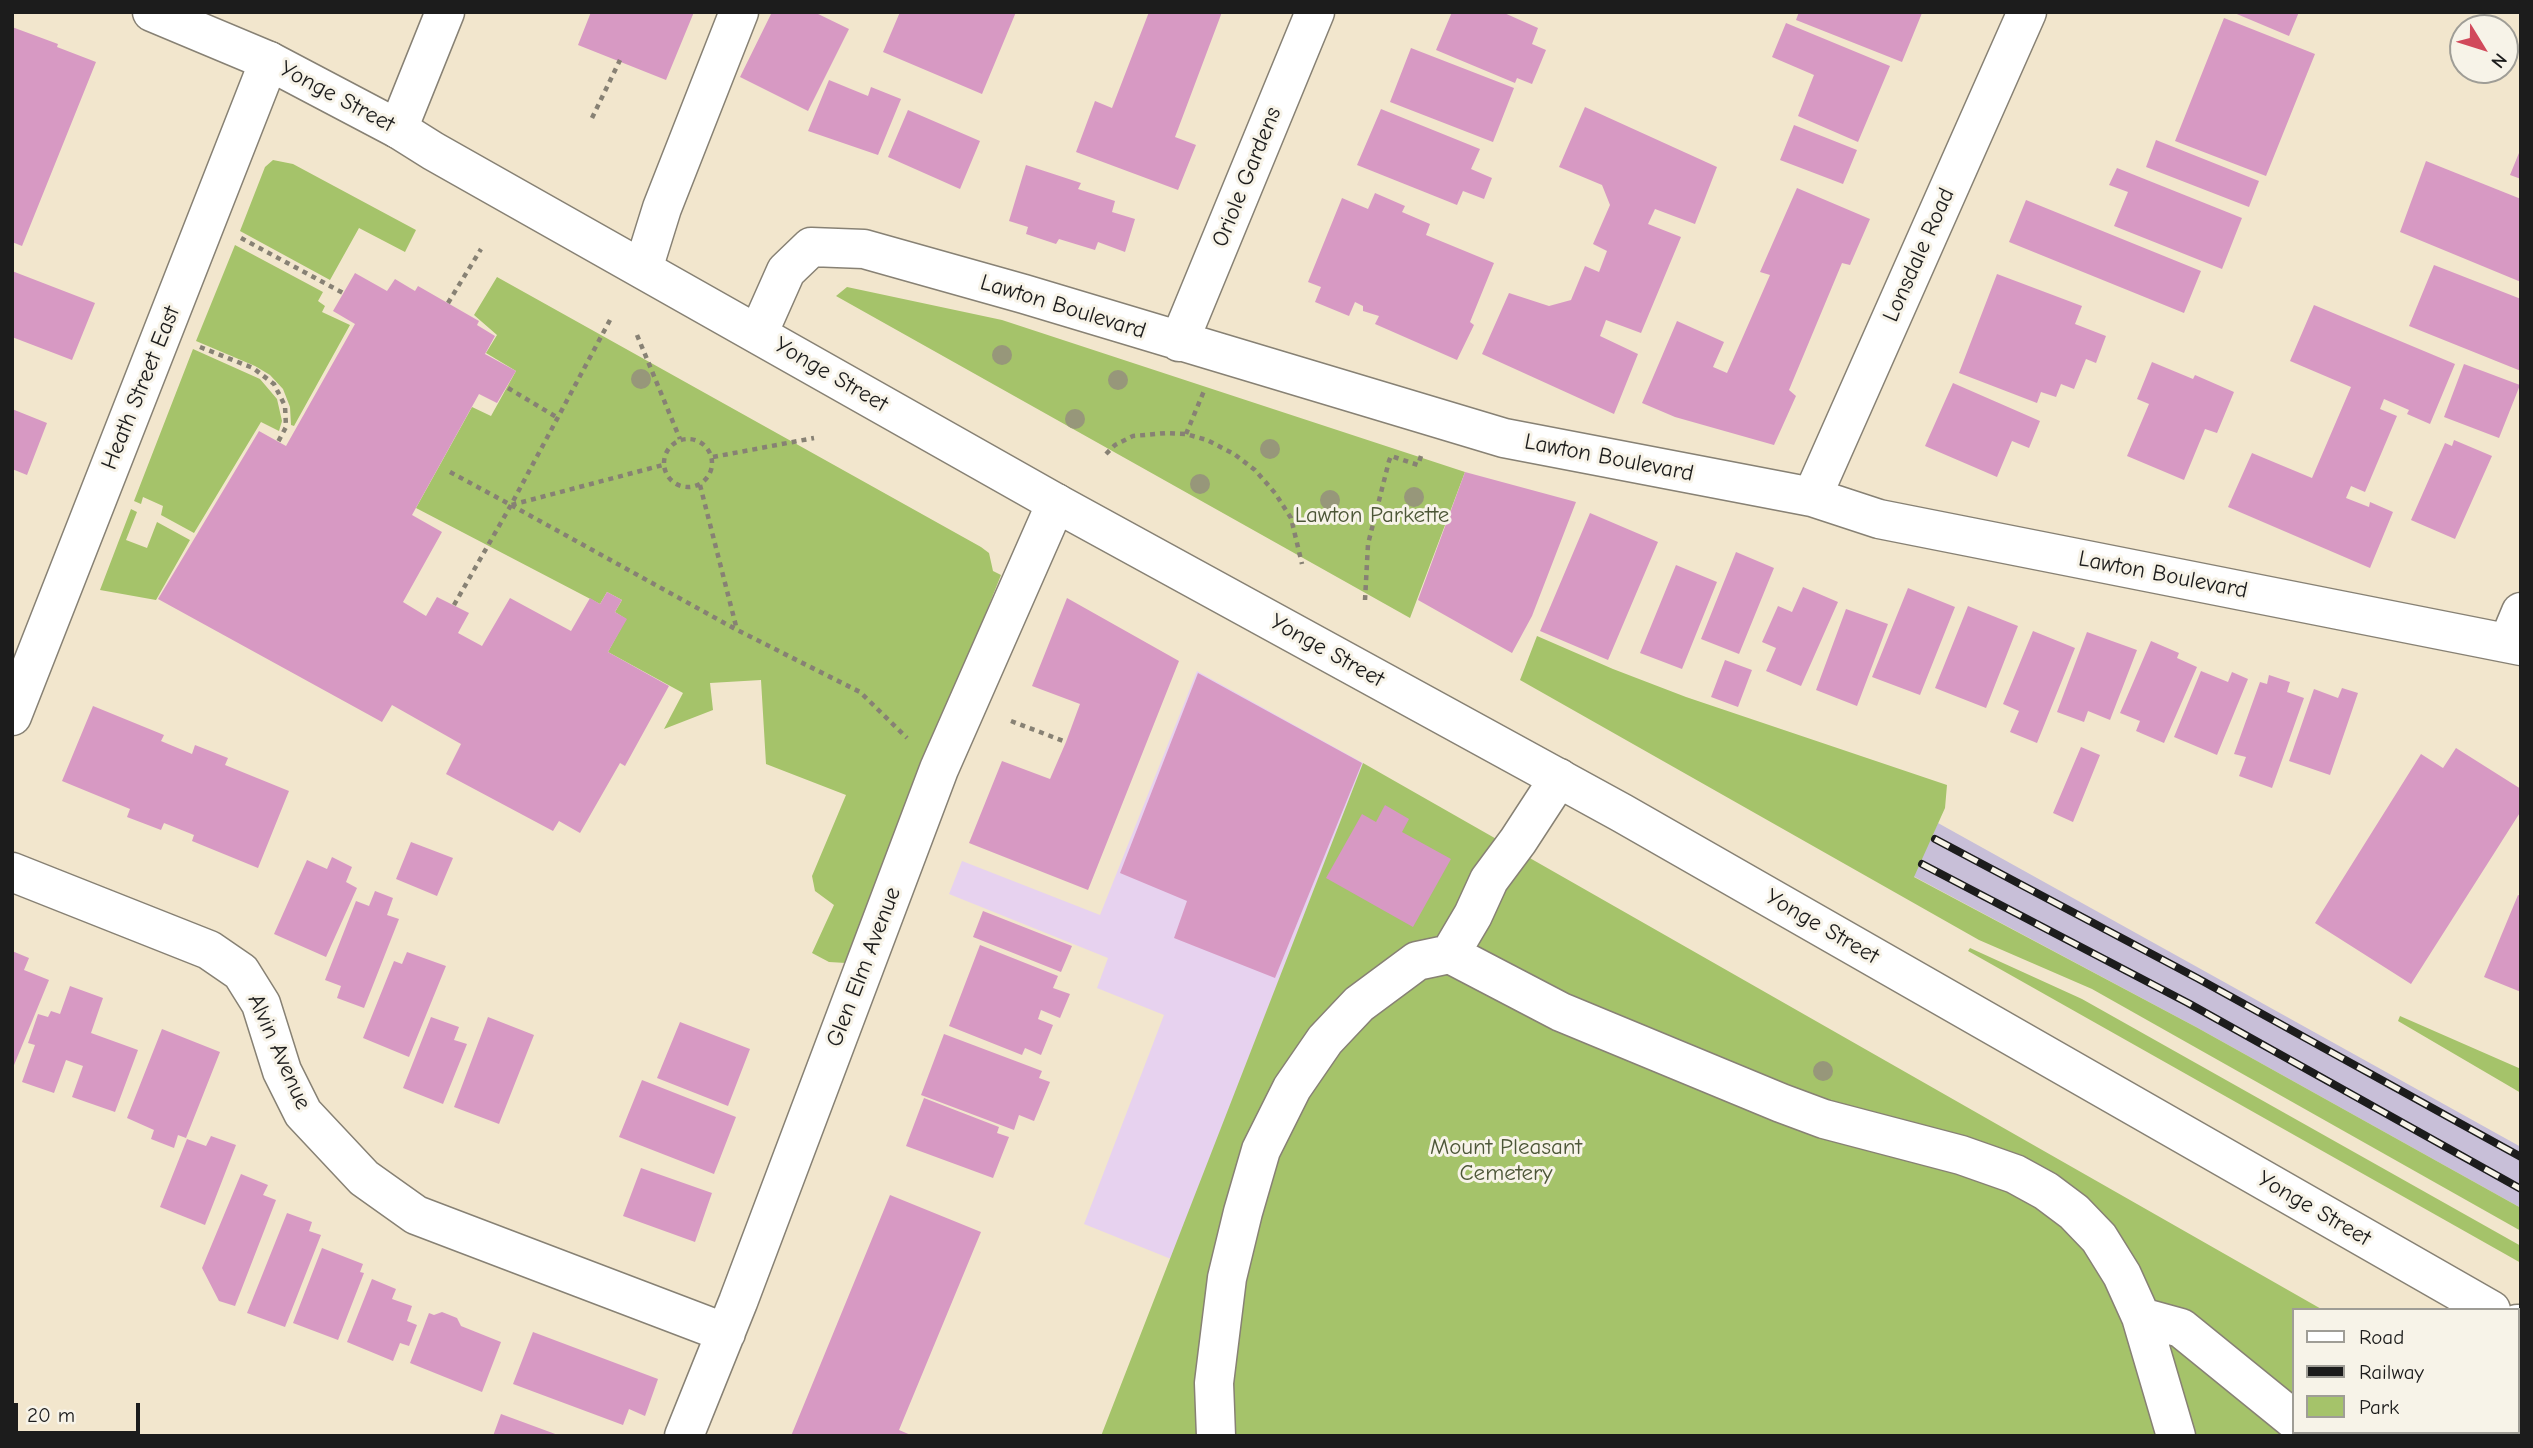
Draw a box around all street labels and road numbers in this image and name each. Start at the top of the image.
street label: Yonge Street [275,55,399,139]
street label: Oriole Gardens [1206,103,1288,251]
street label: Lonsdale Road [1877,184,1961,326]
street label: Lawton Boulevard [977,269,1149,345]
street label: Heath Street East [96,302,186,474]
street label: Yonge Street [769,332,893,418]
street label: Lawton Boulevard [1522,428,1696,488]
street label: Lawton Boulevard [2076,545,2250,605]
street label: Yonge Street [1265,608,1389,694]
street label: Glen Elm Avenue [821,883,907,1051]
street label: Yonge Street [1760,884,1884,970]
street label: Alvin Avenue [241,990,317,1114]
street label: Yonge Street [2252,1166,2376,1252]

